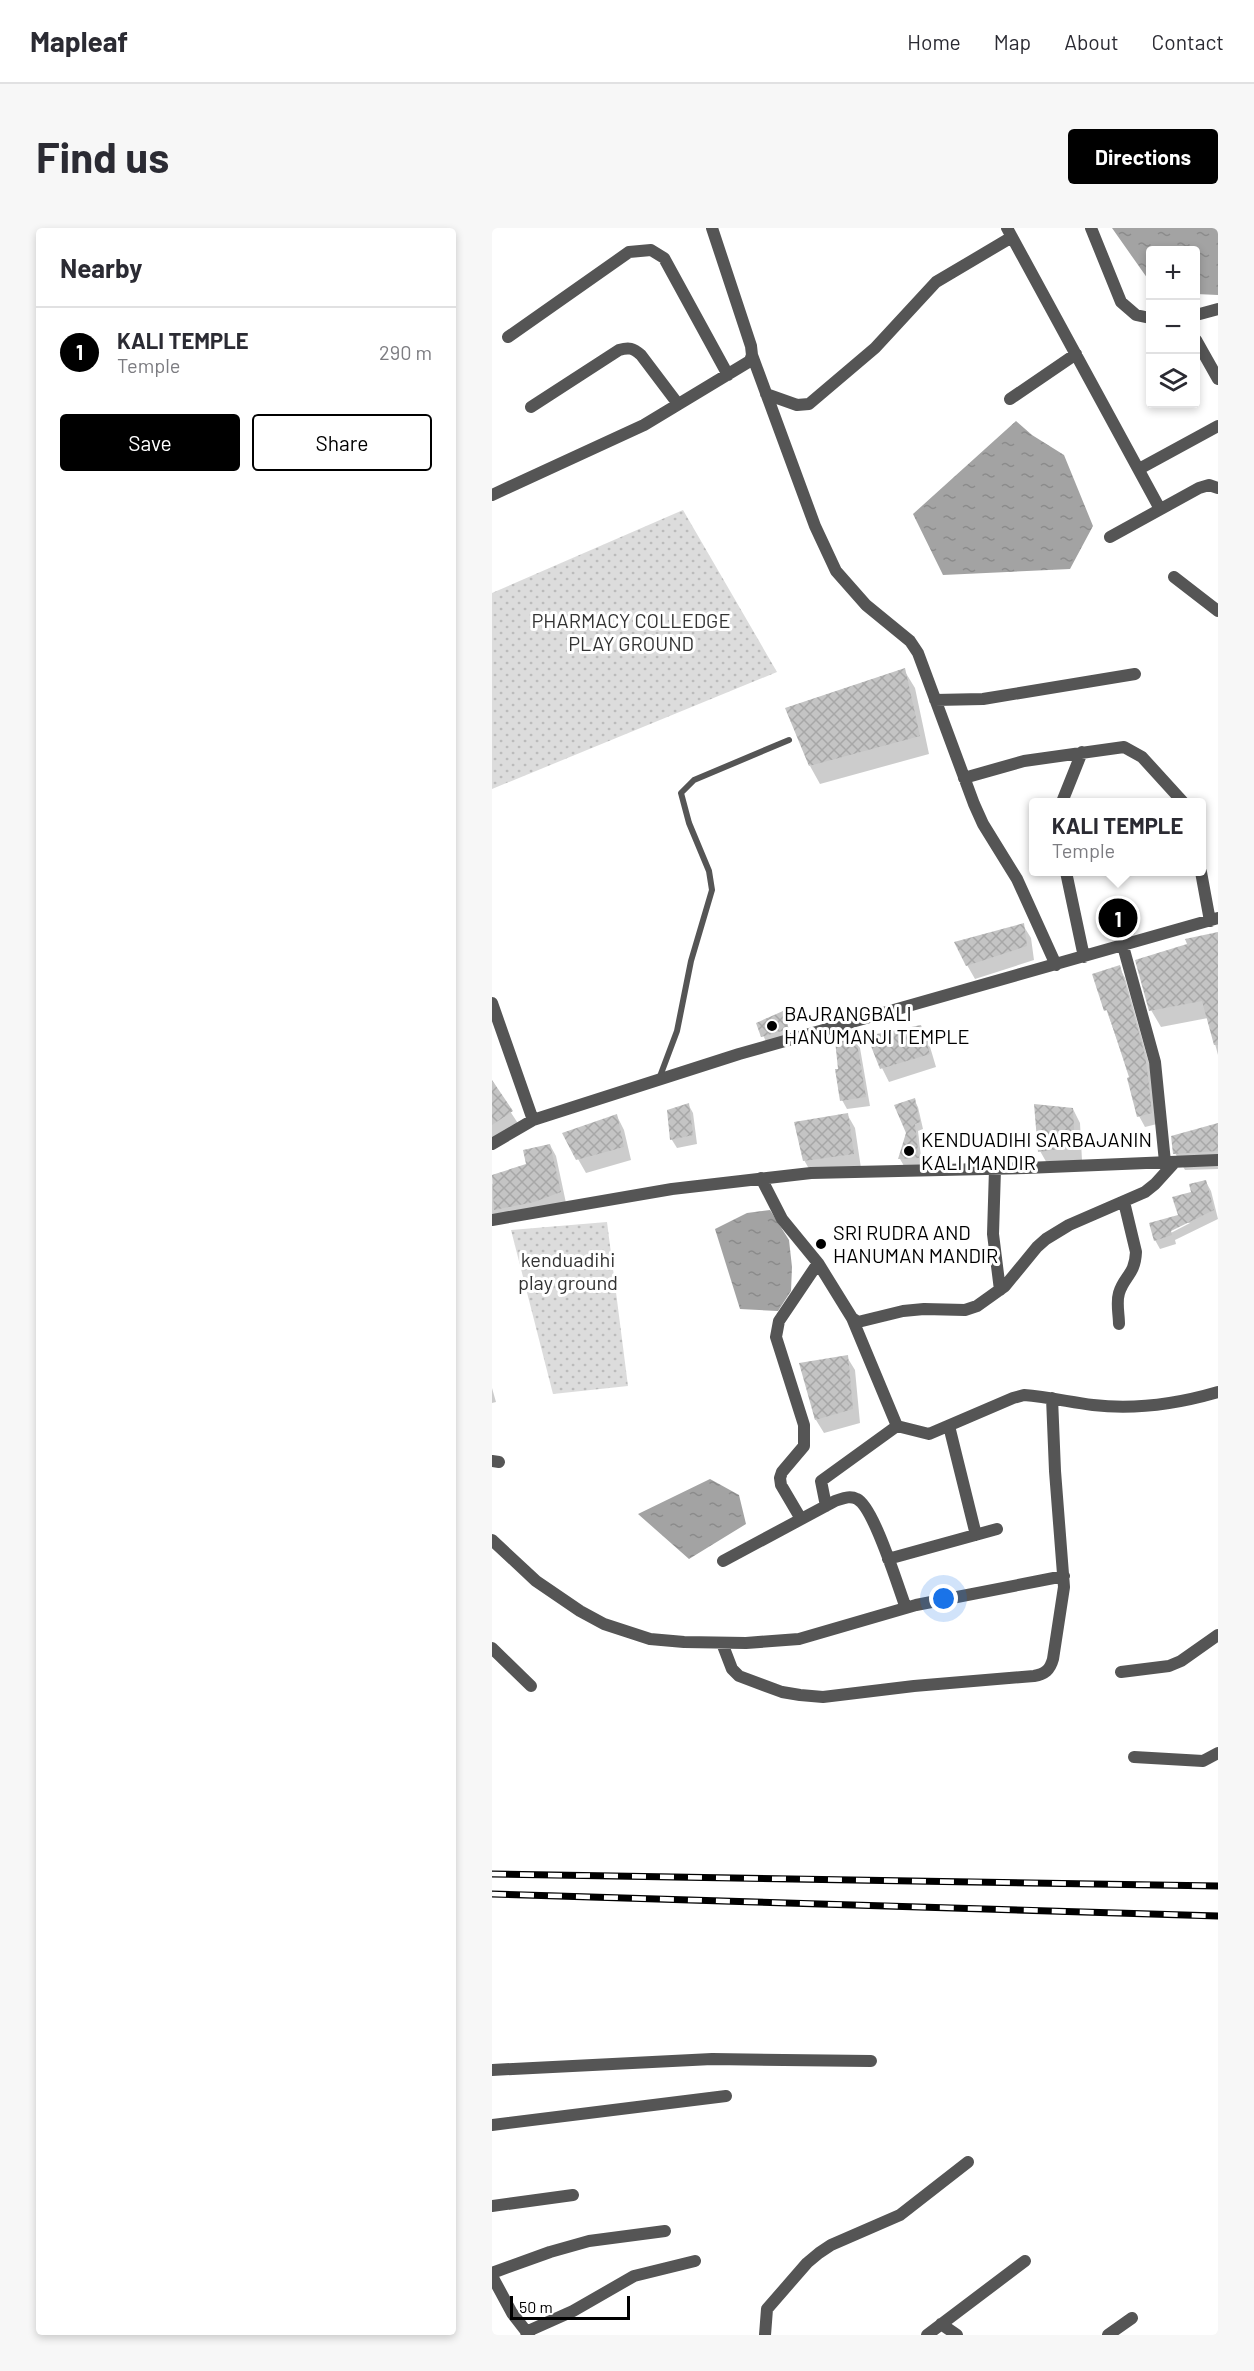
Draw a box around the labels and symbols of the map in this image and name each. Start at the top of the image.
park label: PHARMACY COLLEDGE PLAY GROUND [532,608,730,655]
pin: 1 [1098,896,1138,940]
place label: BAJRANGBALI HANUMANJI TEMPLE [784,1001,970,1048]
marker: BAJRANGBALI HANUMANJI TEMPLE [765,1019,779,1033]
place label: KENDUADIHI SARBAJANIN KALI MANDIR [921,1127,1152,1174]
marker: KENDUADIHI SARBAJANIN KALI MANDIR [902,1144,916,1158]
place label: SRI RUDRA AND HANUMAN MANDIR [833,1220,998,1267]
marker: SRI RUDRA AND HANUMAN MANDIR [814,1237,828,1251]
park label: kenduadihi play ground [518,1247,618,1294]
your location [929,1584,958,1613]
scale bar [510,2293,630,2320]

